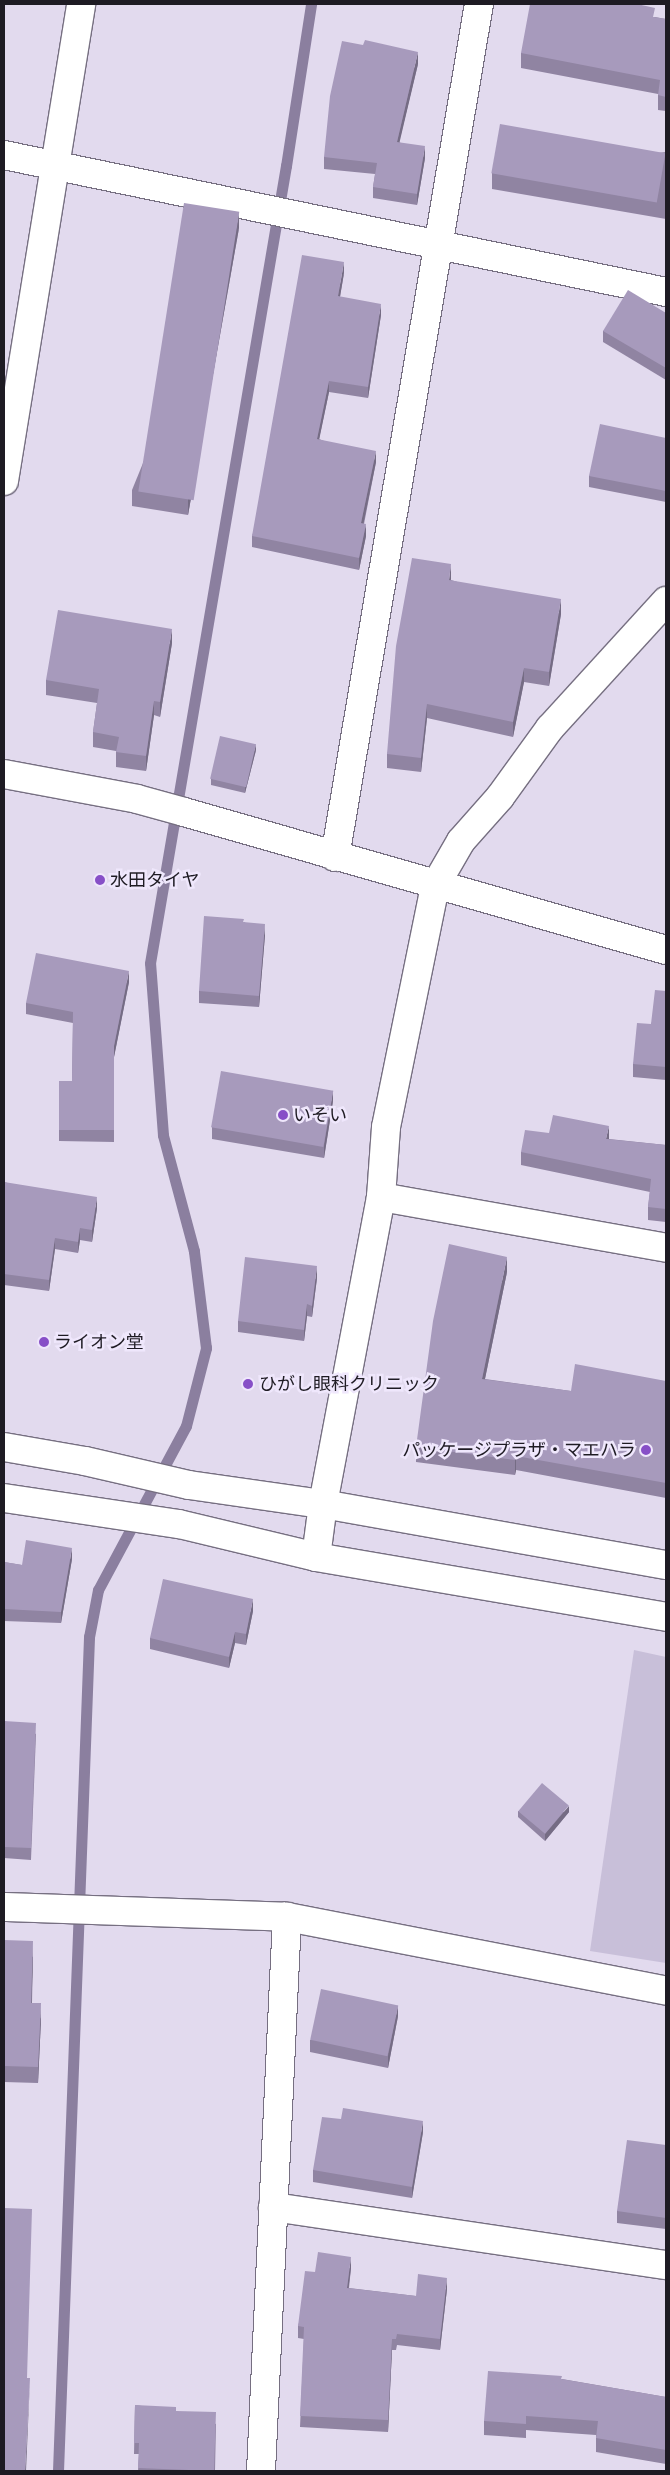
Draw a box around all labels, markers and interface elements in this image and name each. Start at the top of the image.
place label: 水田タイヤ [110,869,200,891]
marker: 水田タイヤ [94,874,106,886]
place label: いそい [293,1104,347,1126]
marker: いそい [277,1109,289,1121]
place label: ライオン堂 [54,1331,144,1353]
marker: ライオン堂 [38,1336,50,1348]
place label: ひがし眼科クリニック [259,1373,439,1395]
marker: ひがし眼科クリニック [241,1377,255,1391]
place label: パッケージプラザ・マエハラ [402,1439,636,1461]
marker: パッケージプラザ・マエハラ [640,1444,652,1456]

